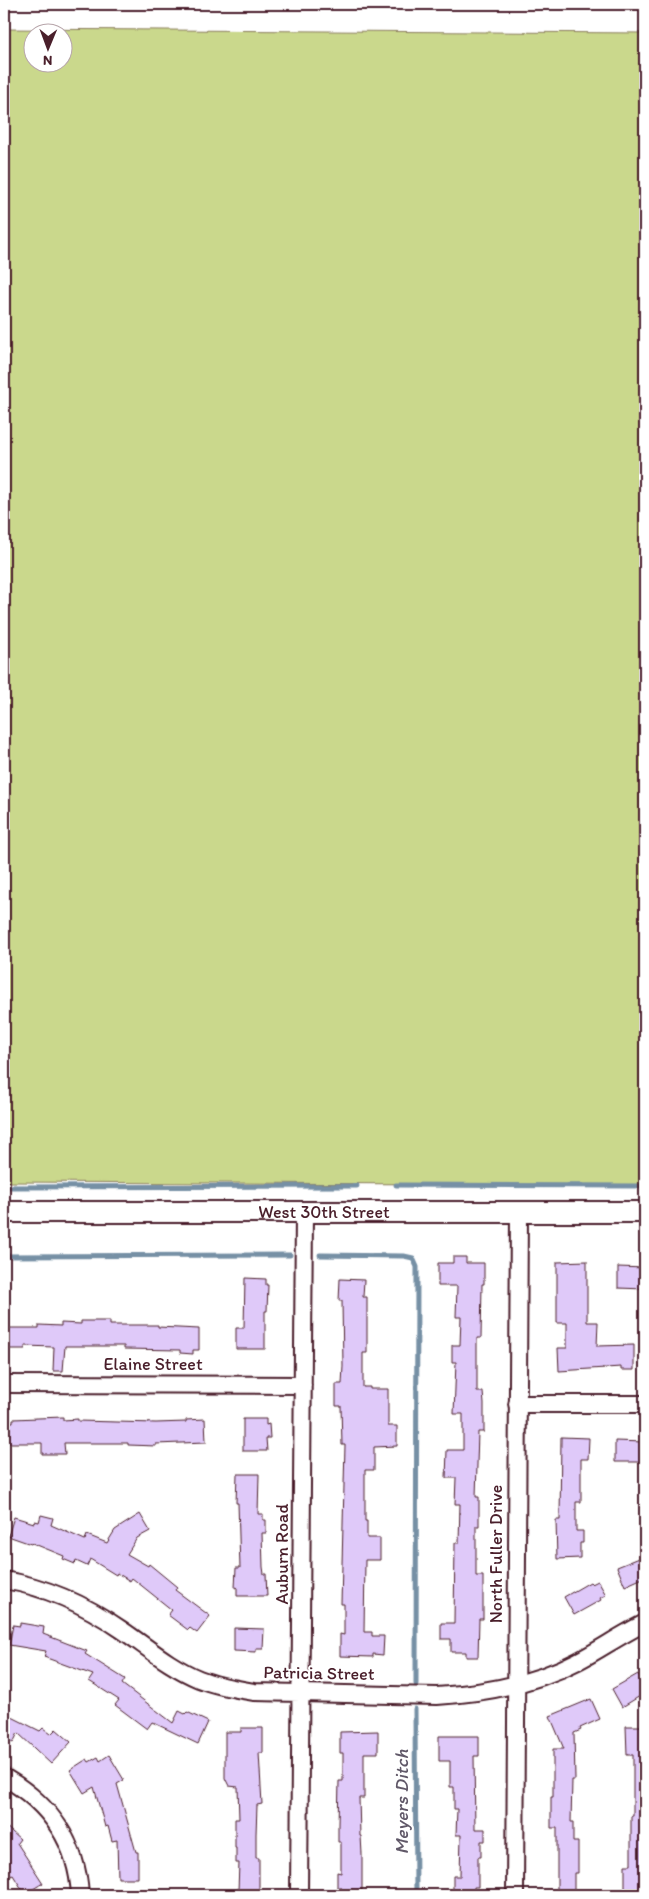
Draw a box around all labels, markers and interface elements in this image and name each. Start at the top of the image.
north arrow [22,22,72,72]
text: N [43,52,53,69]
street label: West 30th Street [258,1201,390,1223]
street label: Elaine Street [103,1353,203,1375]
street label: North Fuller Drive [485,1485,507,1623]
street label: Auburn Road [271,1504,293,1604]
street label: Patricia Street [263,1661,375,1685]
water label: Meyers Ditch [390,1749,413,1855]

